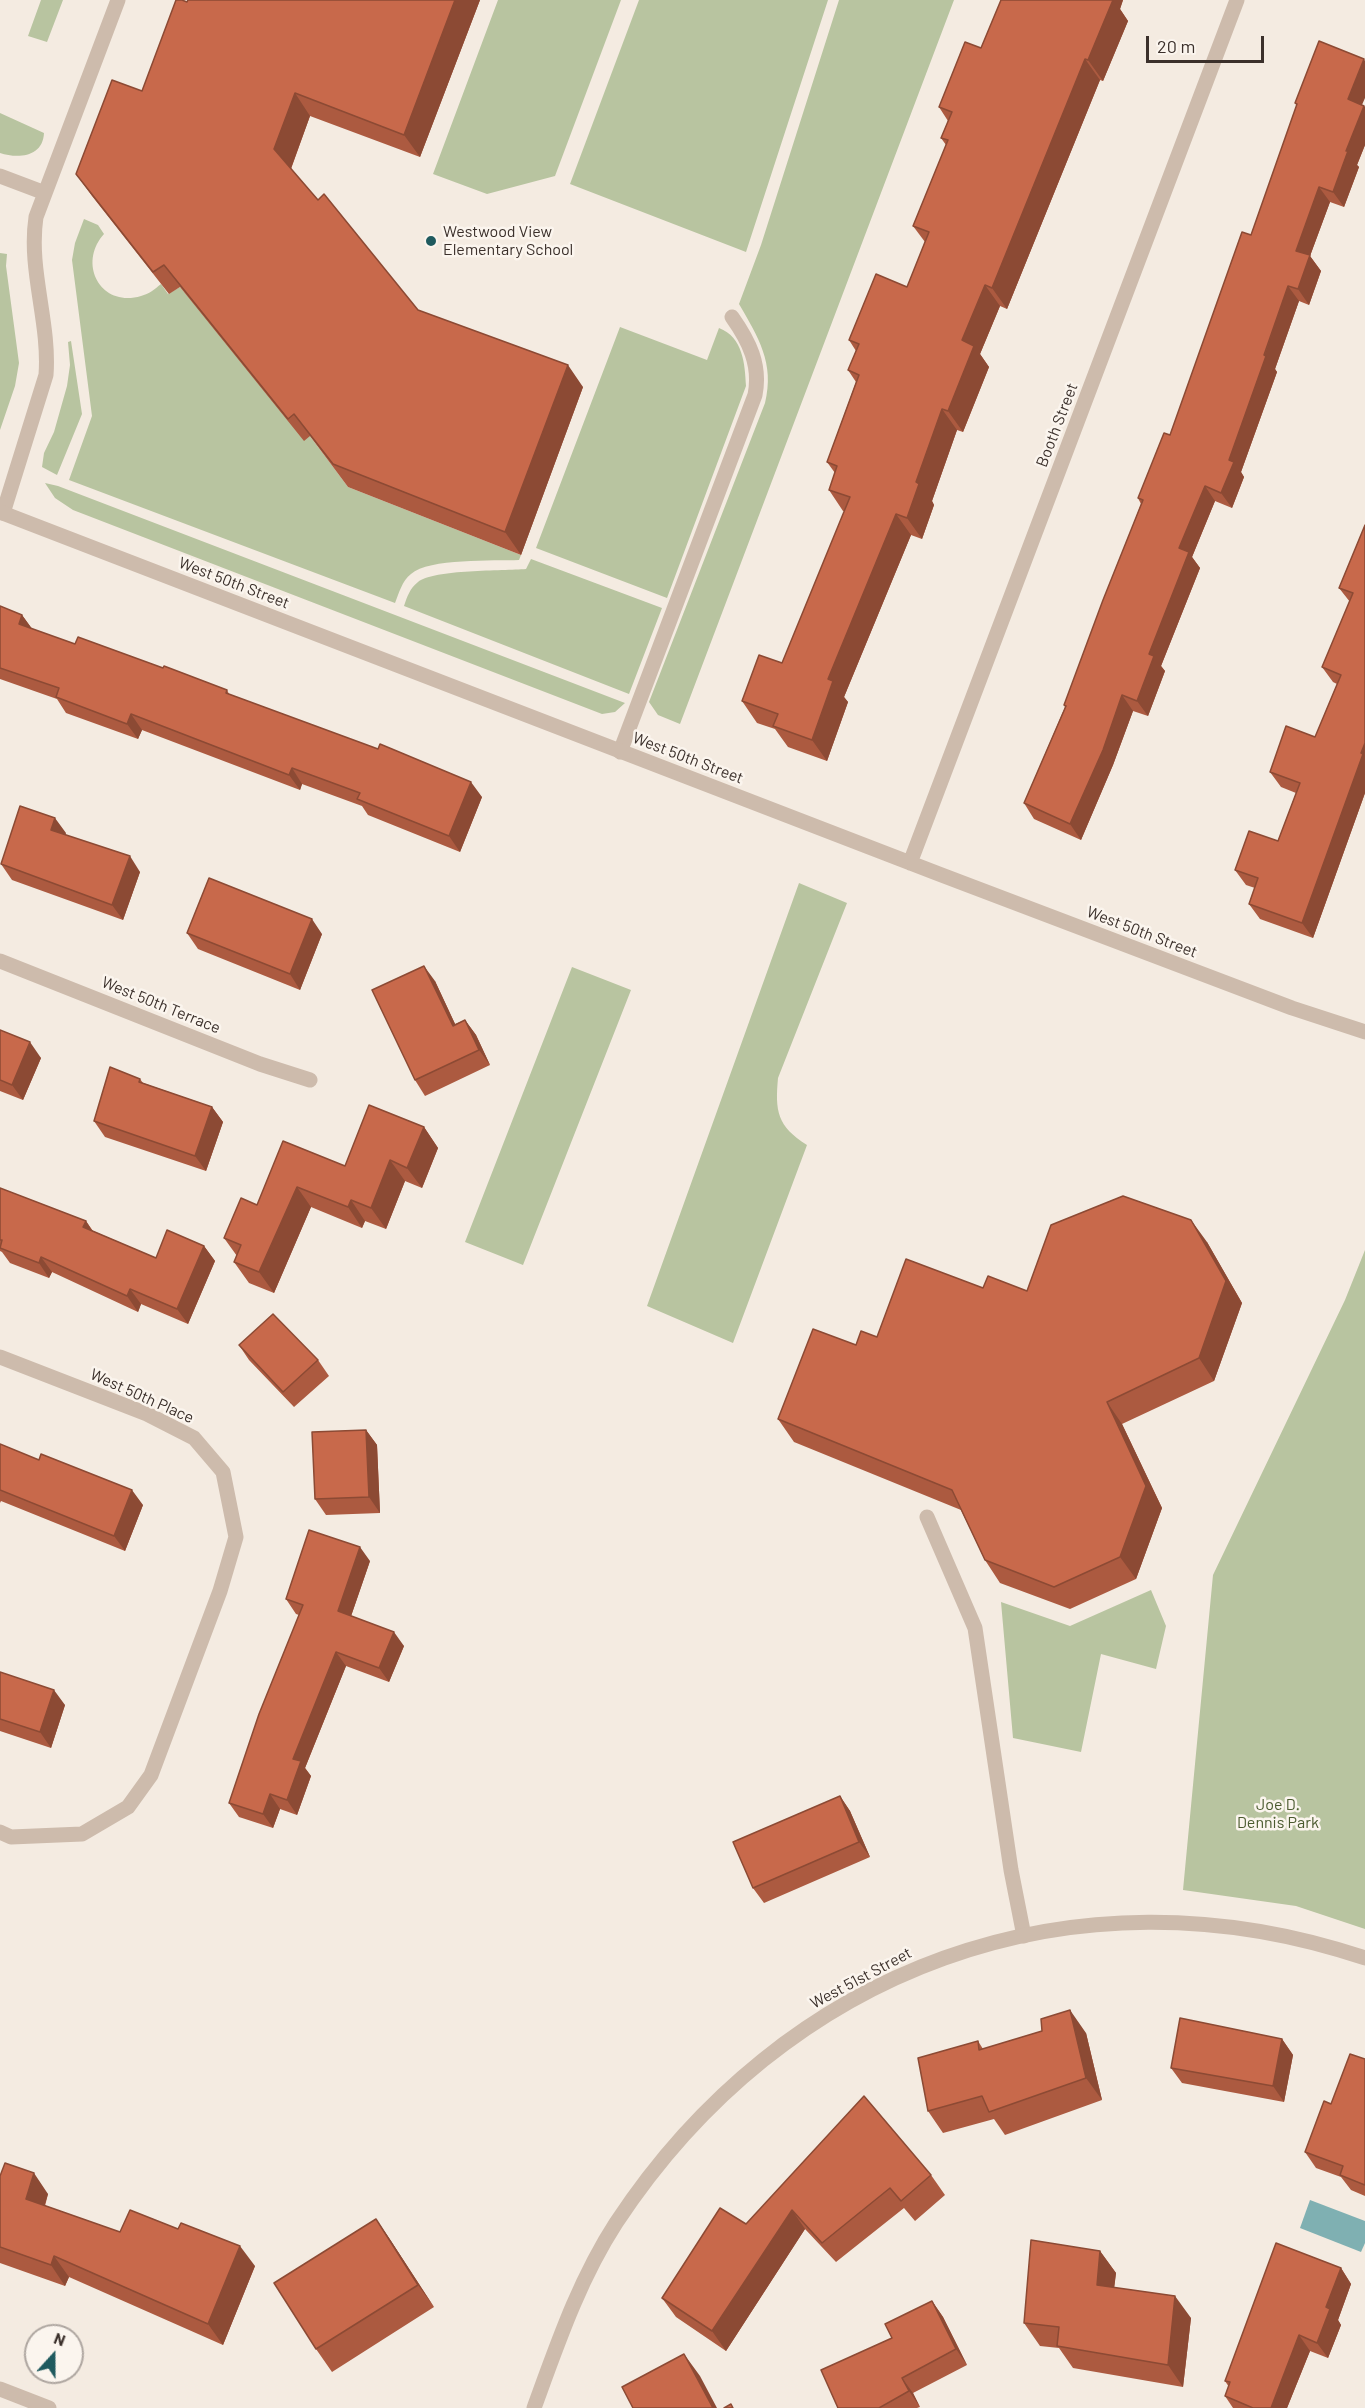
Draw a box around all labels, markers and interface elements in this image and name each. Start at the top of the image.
scale bar [1149,24,1268,62]
text: 20 m [1157,35,1195,57]
place label: Westwood View Elementary School [443,222,573,260]
marker: Westwood View Elementary School [424,234,438,248]
street label: Booth Street [1032,380,1082,470]
street label: West 50th Street [176,553,292,613]
street label: West 50th Street [630,728,746,788]
street label: West 50th Street [1084,902,1200,962]
street label: West 50th Terrace [99,972,223,1038]
street label: West 50th Place [87,1365,197,1427]
park label: Joe D. Dennis Park [1237,1795,1319,1833]
street label: West 51st Street [807,1943,915,2013]
north arrow [24,2324,84,2384]
text: N [52,2328,68,2349]

